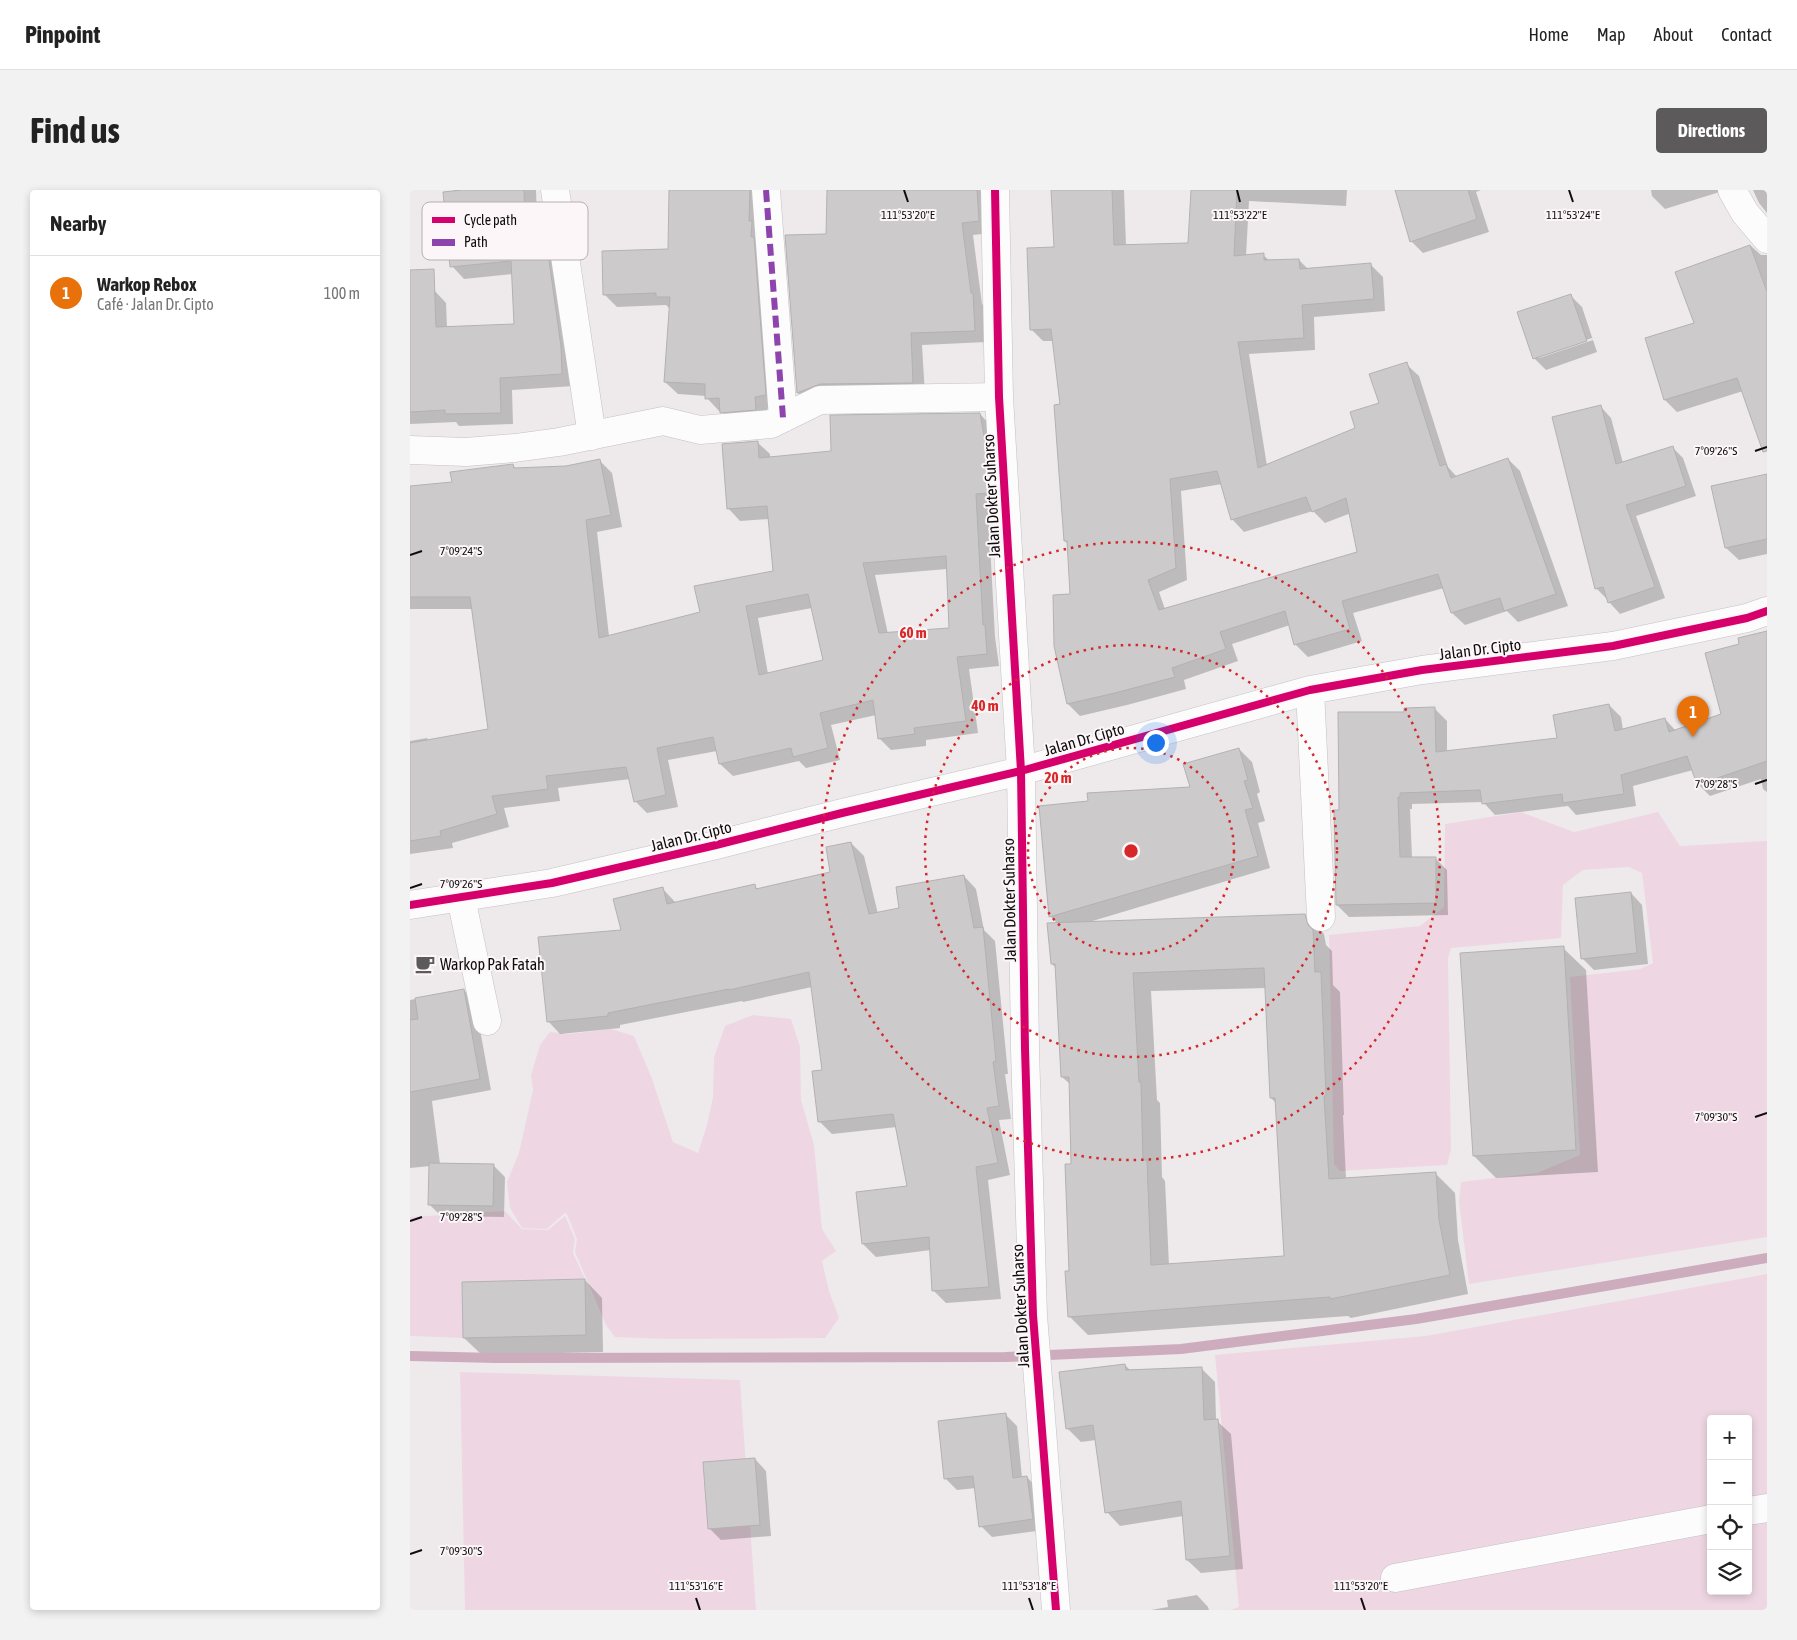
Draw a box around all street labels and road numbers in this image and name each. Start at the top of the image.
street label: Jalan Dokter Suharso [979,434,1003,558]
street label: Jalan Dr. Cipto [1438,635,1522,664]
street label: Jalan Dr. Cipto [1042,719,1127,760]
street label: Jalan Dr. Cipto [649,817,734,856]
street label: Jalan Dokter Suharso [999,838,1019,962]
street label: Jalan Dokter Suharso [1008,1244,1032,1368]

